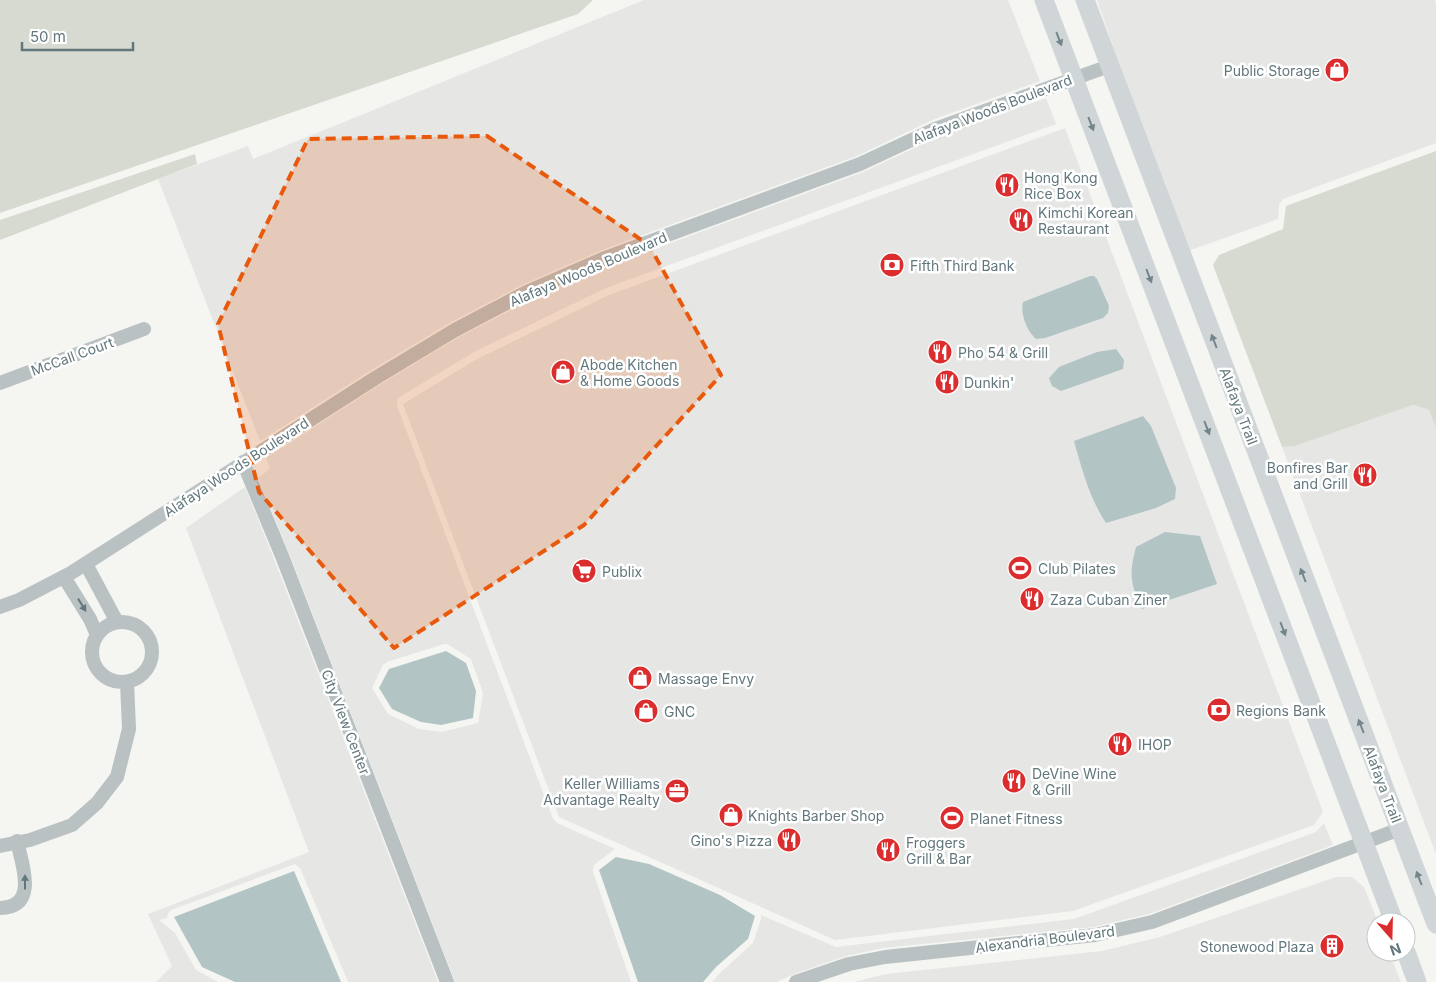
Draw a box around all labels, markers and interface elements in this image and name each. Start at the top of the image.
scale bar [22,20,134,52]
text: 50 m [30,27,66,46]
one-way arrow [1055,32,1063,47]
shop icon: Public Storage [1324,57,1350,83]
place label: Public Storage [1224,62,1320,79]
street label: Alafaya Woods Boulevard [910,71,1074,147]
one-way arrow [1087,117,1095,132]
place label: Hong Kong Rice Box [1024,169,1098,202]
restaurant icon: Hong Kong Rice Box [994,172,1020,198]
place label: Kimchi Korean Restaurant [1038,204,1134,237]
restaurant icon: Kimchi Korean Restaurant [1008,207,1034,233]
street label: Alafaya Woods Boulevard [507,228,669,310]
bank icon: Fifth Third Bank [879,252,905,278]
place label: Fifth Third Bank [910,257,1015,274]
one-way arrow [1145,269,1153,284]
street label: McCall Court [28,333,116,379]
one-way arrow [1210,333,1218,348]
restaurant icon: Pho 54 & Grill [927,339,953,365]
place label: Pho 54 & Grill [958,344,1048,361]
place label: Abode Kitchen & Home Goods [580,356,679,389]
shop icon: Abode Kitchen & Home Goods [550,359,576,385]
street label: Alafaya Trail [1216,365,1262,447]
restaurant icon: Dunkin' [934,369,960,395]
place label: Dunkin' [964,374,1014,391]
street label: Alafaya Woods Boulevard [160,414,312,520]
one-way arrow [1204,420,1211,435]
place label: Bonfires Bar and Grill [1267,459,1348,492]
restaurant icon: Bonfires Bar and Grill [1352,462,1378,488]
sports icon: Club Pilates [1007,555,1033,581]
supermarket icon: Publix [571,558,597,584]
place label: Club Pilates [1038,560,1116,577]
place label: Publix [602,563,643,580]
one-way arrow [1299,567,1306,582]
restaurant icon: Zaza Cuban Ziner [1019,586,1045,612]
place label: Zaza Cuban Ziner [1050,591,1167,608]
one-way arrow [77,599,86,612]
one-way arrow [1280,621,1287,636]
shop icon: Massage Envy [627,665,653,691]
street label: City View Center [318,667,374,777]
place label: Massage Envy [658,670,754,687]
bank icon: Regions Bank [1206,697,1232,723]
shop icon: GNC [633,698,659,724]
place label: Regions Bank [1236,702,1326,719]
place label: GNC [664,703,695,720]
one-way arrow [1357,719,1364,734]
restaurant icon: IHOP [1107,731,1133,757]
place label: IHOP [1138,736,1172,753]
street label: Alafaya Trail [1360,743,1406,825]
place label: DeVine Wine & Grill [1032,765,1117,798]
restaurant icon: DeVine Wine & Grill [1001,768,1027,794]
place label: Keller Williams Advantage Realty [543,775,660,808]
office icon: Keller Williams Advantage Realty [664,778,690,804]
shop icon: Knights Barber Shop [718,802,744,828]
sports icon: Planet Fitness [939,805,965,831]
place label: Knights Barber Shop [748,807,884,824]
place label: Planet Fitness [970,810,1063,827]
restaurant icon: Gino's Pizza [776,827,802,853]
place label: Gino's Pizza [691,832,772,849]
place label: Froggers Grill & Bar [906,834,971,867]
restaurant icon: Froggers Grill & Bar [875,837,901,863]
one-way arrow [1414,871,1422,885]
one-way arrow [21,874,29,890]
north arrow [1366,912,1416,962]
street label: Alexandria Boulevard [974,922,1116,956]
building icon: Stonewood Plaza [1319,933,1345,959]
place label: Stonewood Plaza [1200,938,1314,955]
text: N [1388,940,1404,959]

